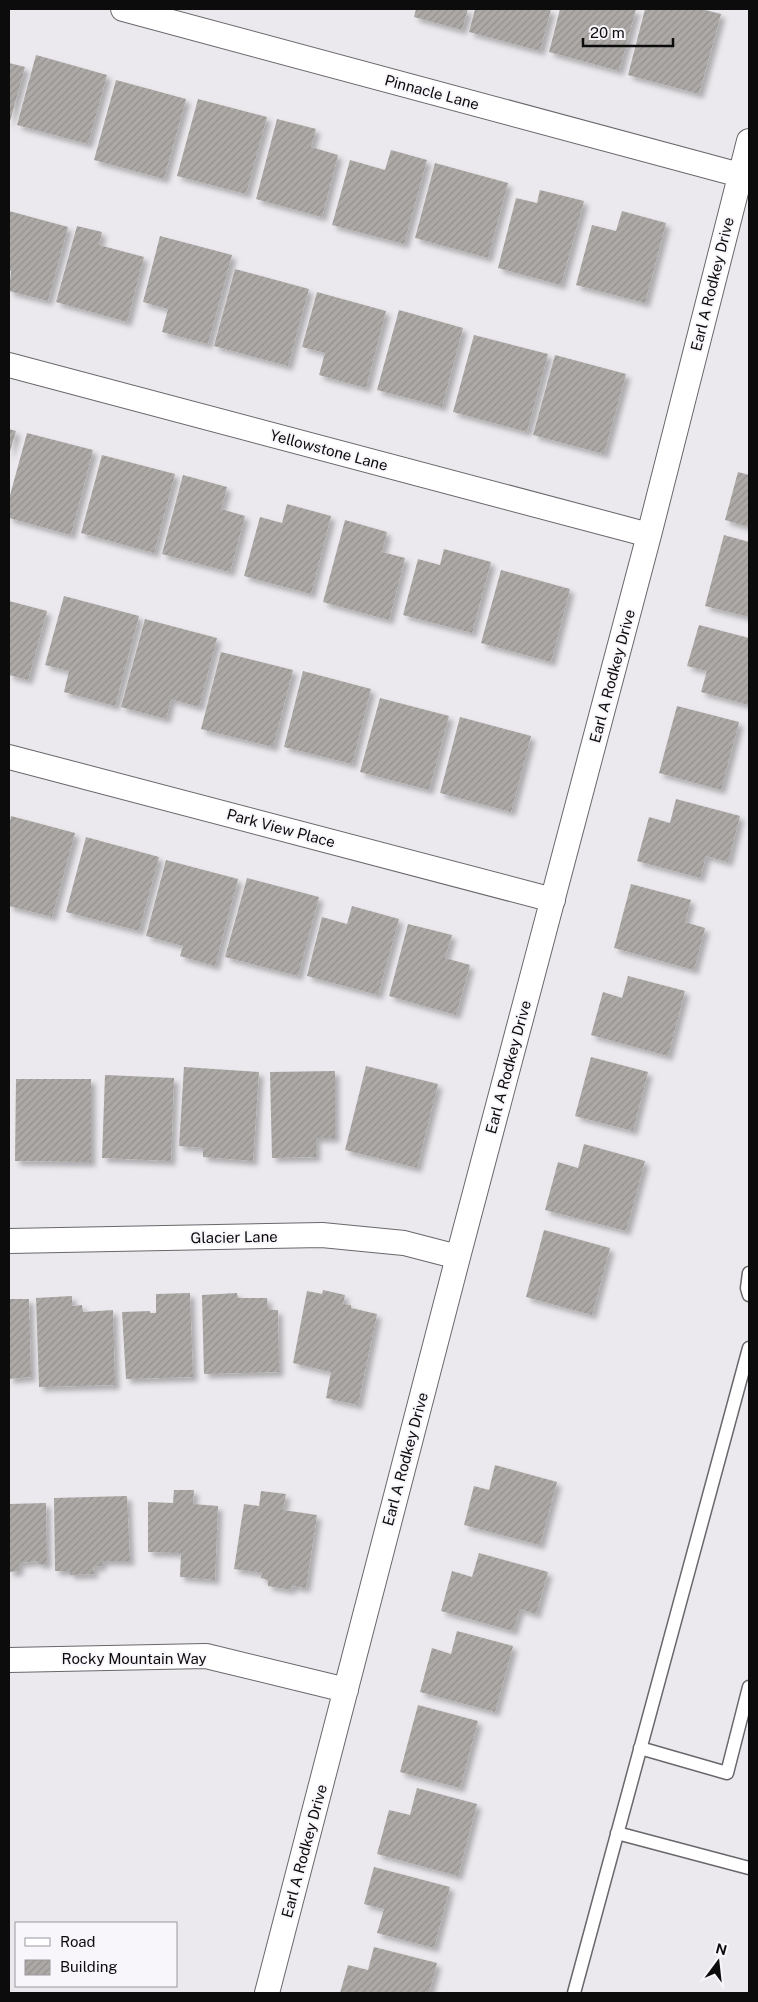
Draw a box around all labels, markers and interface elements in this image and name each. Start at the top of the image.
scale bar [583,15,673,47]
text: 20 m [590,24,625,41]
street label: Pinnacle Lane [383,71,481,113]
street label: Earl A Rodkey Drive [687,215,737,353]
street label: Yellowstone Lane [268,426,390,474]
street label: Earl A Rodkey Drive [586,608,638,744]
street label: Park View Place [225,805,337,851]
street label: Earl A Rodkey Drive [482,999,534,1135]
street label: Glacier Lane [190,1228,278,1246]
street label: Earl A Rodkey Drive [379,1391,431,1527]
street label: Rocky Mountain Way [61,1650,207,1667]
street label: Earl A Rodkey Drive [278,1783,330,1919]
legend [15,1922,178,1987]
text: Road [60,1933,96,1950]
north arrow [693,1937,743,1987]
text: N [714,1940,729,1959]
text: Building [60,1958,118,1975]

